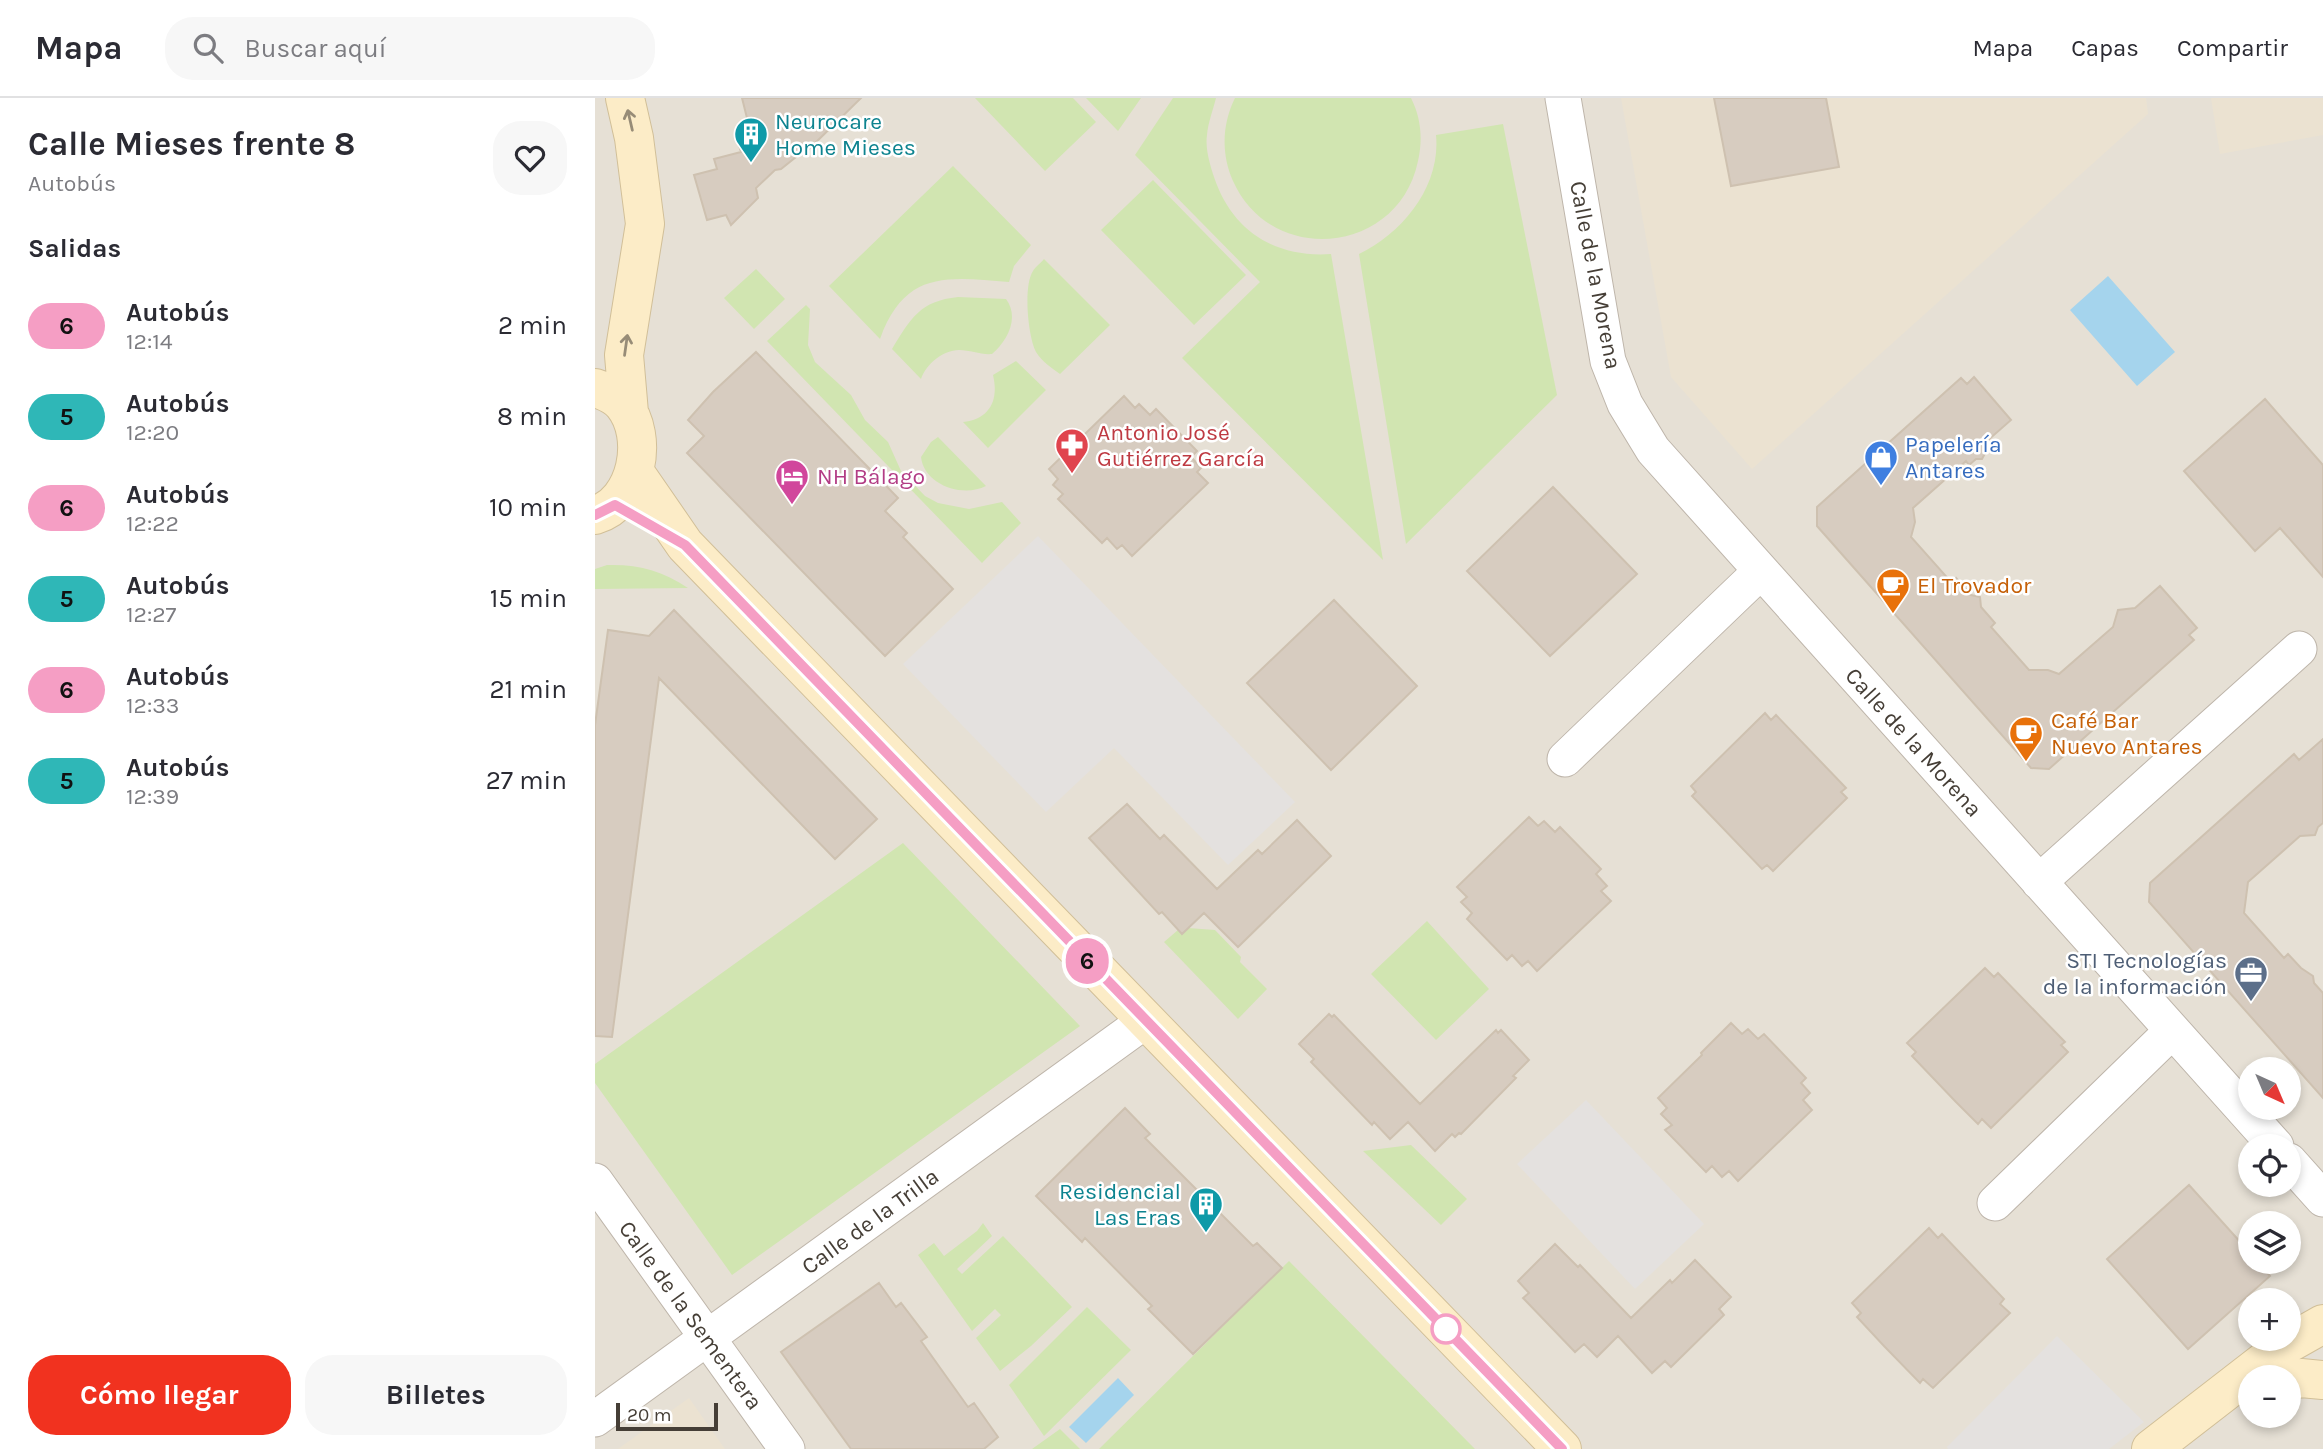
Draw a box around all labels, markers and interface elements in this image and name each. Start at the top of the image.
search box [165,17,655,80]
text: Mapa [35,29,123,67]
icon: search [189,29,227,67]
text: Buscar aquí [245,33,386,64]
text: Mapa [1972,34,2033,62]
text: Capas [2071,34,2139,62]
text: Compartir [2177,34,2288,62]
place label: Neurocare Home Mieses [775,108,916,161]
one-way arrow [623,109,636,132]
building icon: Neurocare Home Mieses [732,115,770,164]
button: heart [493,121,567,195]
text: Calle Mieses frente 8 [28,125,355,163]
text: Autobús [28,170,116,197]
street label: Calle de la Morena [1564,179,1627,371]
text: Salidas [28,233,121,264]
text: Autobús [126,297,230,328]
text: 2 min [498,310,567,341]
text: 6 [59,312,74,340]
text: 12:14 [126,328,173,355]
one-way arrow [620,334,633,357]
text: Autobús [126,388,230,419]
text: 8 min [497,401,567,432]
text: 5 [60,403,73,431]
text: 12:20 [126,419,179,446]
place label: Antonio José Gutiérrez García [1097,419,1265,472]
pharmacy icon: Antonio José Gutiérrez García [1053,426,1091,475]
place label: Papelería Antares [1905,431,2002,484]
shop icon: Papelería Antares [1862,438,1900,487]
hotel icon: NH Bálago [773,457,811,506]
place label: NH Bálago [817,463,925,490]
text: Autobús [126,479,230,510]
text: 10 min [489,492,567,523]
text: 6 [59,494,74,522]
text: 12:22 [126,510,179,537]
cafe icon: El Trovador [1874,566,1912,615]
text: Autobús [126,570,230,601]
place label: El Trovador [1917,572,2032,599]
text: 15 min [490,583,567,614]
text: 5 [60,585,73,613]
text: 12:27 [126,601,176,628]
text: Autobús [126,661,230,692]
street label: Calle de la Morena [1840,662,1988,822]
text: 21 min [489,674,567,705]
text: 6 [59,676,74,704]
text: 12:33 [126,692,179,719]
place label: Café Bar Nuevo Antares [2051,707,2203,760]
cafe icon: Café Bar Nuevo Antares [2007,714,2045,763]
text: Autobús [126,752,230,783]
text: 27 min [486,765,567,796]
text: 5 [60,767,73,795]
text: 12:39 [126,783,179,810]
line badge: 6 [1064,938,1110,984]
text: 6 [1080,947,1094,975]
place label: STI Tecnologías de la información [2043,947,2227,1000]
office icon: STI Tecnologías de la información [2232,954,2270,1003]
north arrow [2238,1057,2301,1120]
map controls [2238,1057,2301,1428]
button: locate [2238,1134,2301,1197]
street label: Calle de la Trilla [796,1163,944,1280]
place label: Residencial Las Eras [1059,1178,1181,1231]
building icon: Residencial Las Eras [1187,1185,1225,1234]
button: layers [2238,1211,2301,1274]
street label: Calle de la Sementera [613,1216,768,1415]
button: + [2238,1288,2301,1351]
unlabelled marker [1431,1314,1461,1344]
button: Cómo llegar [28,1355,291,1435]
button: Billetes [305,1355,567,1435]
button: − [2238,1365,2301,1428]
scale bar [616,1400,717,1432]
text: 20 m [627,1404,672,1426]

